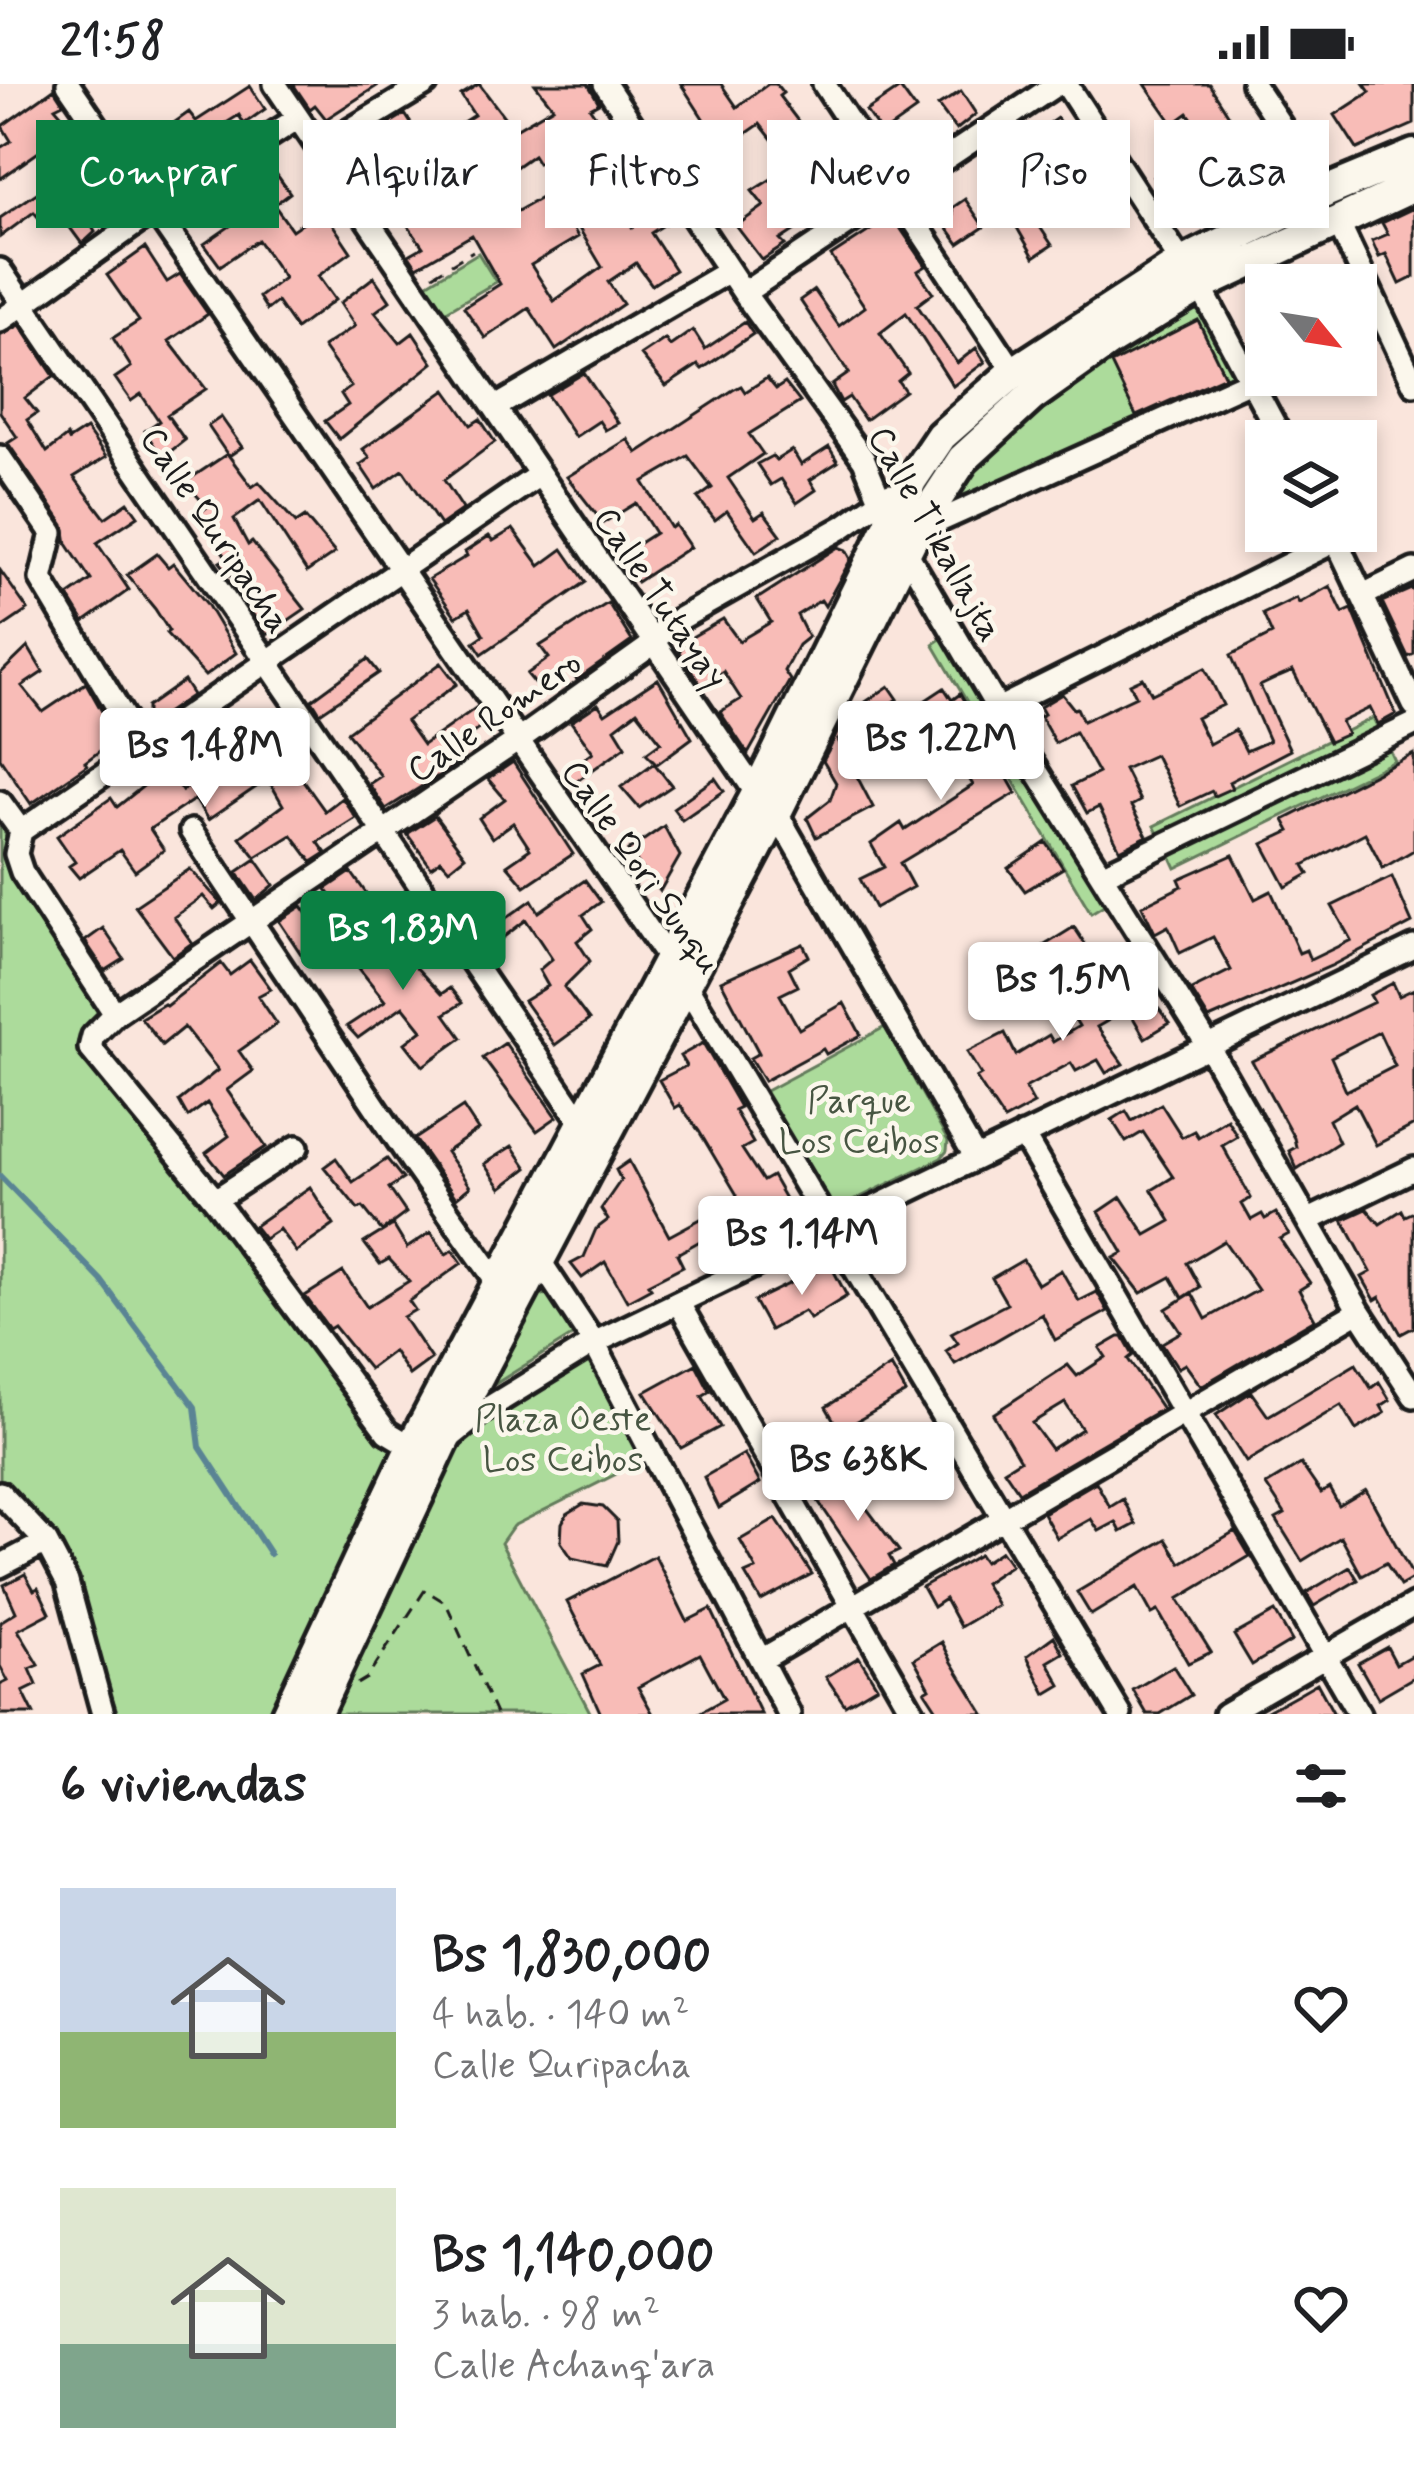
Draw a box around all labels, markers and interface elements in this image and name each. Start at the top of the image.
text: 21:58 [60,13,165,72]
chip: Comprar [36,120,279,228]
chip: Alquilar [303,120,521,228]
chip: Filtros [545,120,743,228]
chip: Nuevo [767,120,953,228]
chip: Piso [977,120,1130,228]
chip: Casa [1154,120,1329,228]
north arrow [1245,264,1377,396]
map controls [1245,264,1377,552]
street label: Calle Quripacha [128,419,301,643]
street label: Calle T'ikallajta [855,419,1013,651]
button: layers [1245,420,1377,552]
street label: Calle Tutayay [581,499,737,699]
street label: Calle Romero [398,640,592,795]
pin: Bs 1.22M [817,701,1065,803]
pin: Bs 1.48M [81,708,329,810]
text: Bs 1.22M [865,714,1017,765]
text: Bs 1.48M [127,721,283,772]
street label: Calle Qori Sunqu [549,752,731,984]
pin: Bs 1.83M [279,891,527,993]
text: Bs 1.83M [328,904,478,955]
pin: Bs 1.5M [952,942,1174,1044]
text: Bs 1.5M [995,955,1131,1006]
park label: Parque Los Ceibos [779,1079,939,1167]
pin: Bs 1.14M [678,1196,926,1298]
text: Bs 1.14M [725,1209,879,1260]
park label: Plaza Oeste Los Ceibos [475,1397,651,1485]
pin: Bs 638K [747,1422,969,1524]
text: Bs 638K [789,1435,927,1486]
text: 6 viviendas [60,1753,306,1819]
icon: filters [1288,1753,1354,1819]
text: Bs 1,830,000 [432,1924,711,1990]
icon: home [156,1936,300,2080]
icon: heart [1288,1975,1354,2041]
text: 4 hab. · 140 m² [432,1990,689,2041]
text: Calle Quripacha [432,2041,691,2092]
text: Bs 1,140,000 [432,2224,715,2290]
icon: home [156,2236,300,2380]
icon: heart [1288,2275,1354,2341]
text: 3 hab. · 98 m² [432,2290,660,2341]
text: Calle Achanq'ara [432,2341,715,2392]

